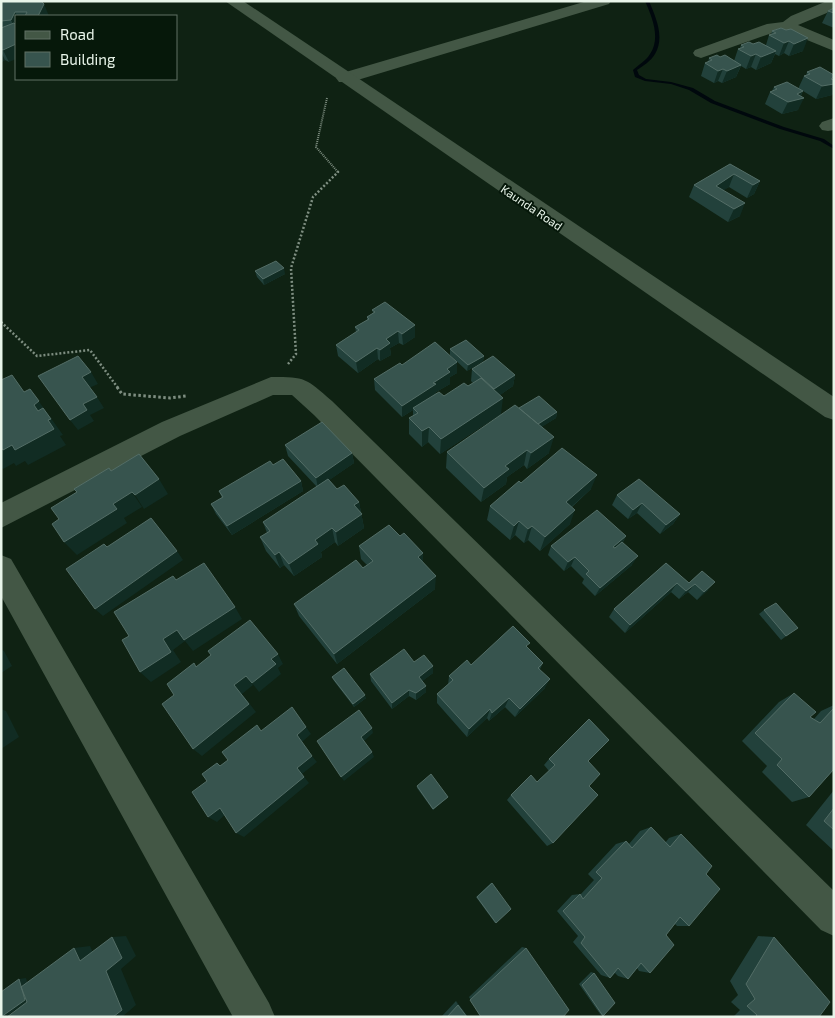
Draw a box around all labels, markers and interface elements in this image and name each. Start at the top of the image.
legend [15,15,178,80]
text: Road [60,25,95,43]
text: Building [60,50,116,68]
street label: Kaunda Road [499,181,565,233]

